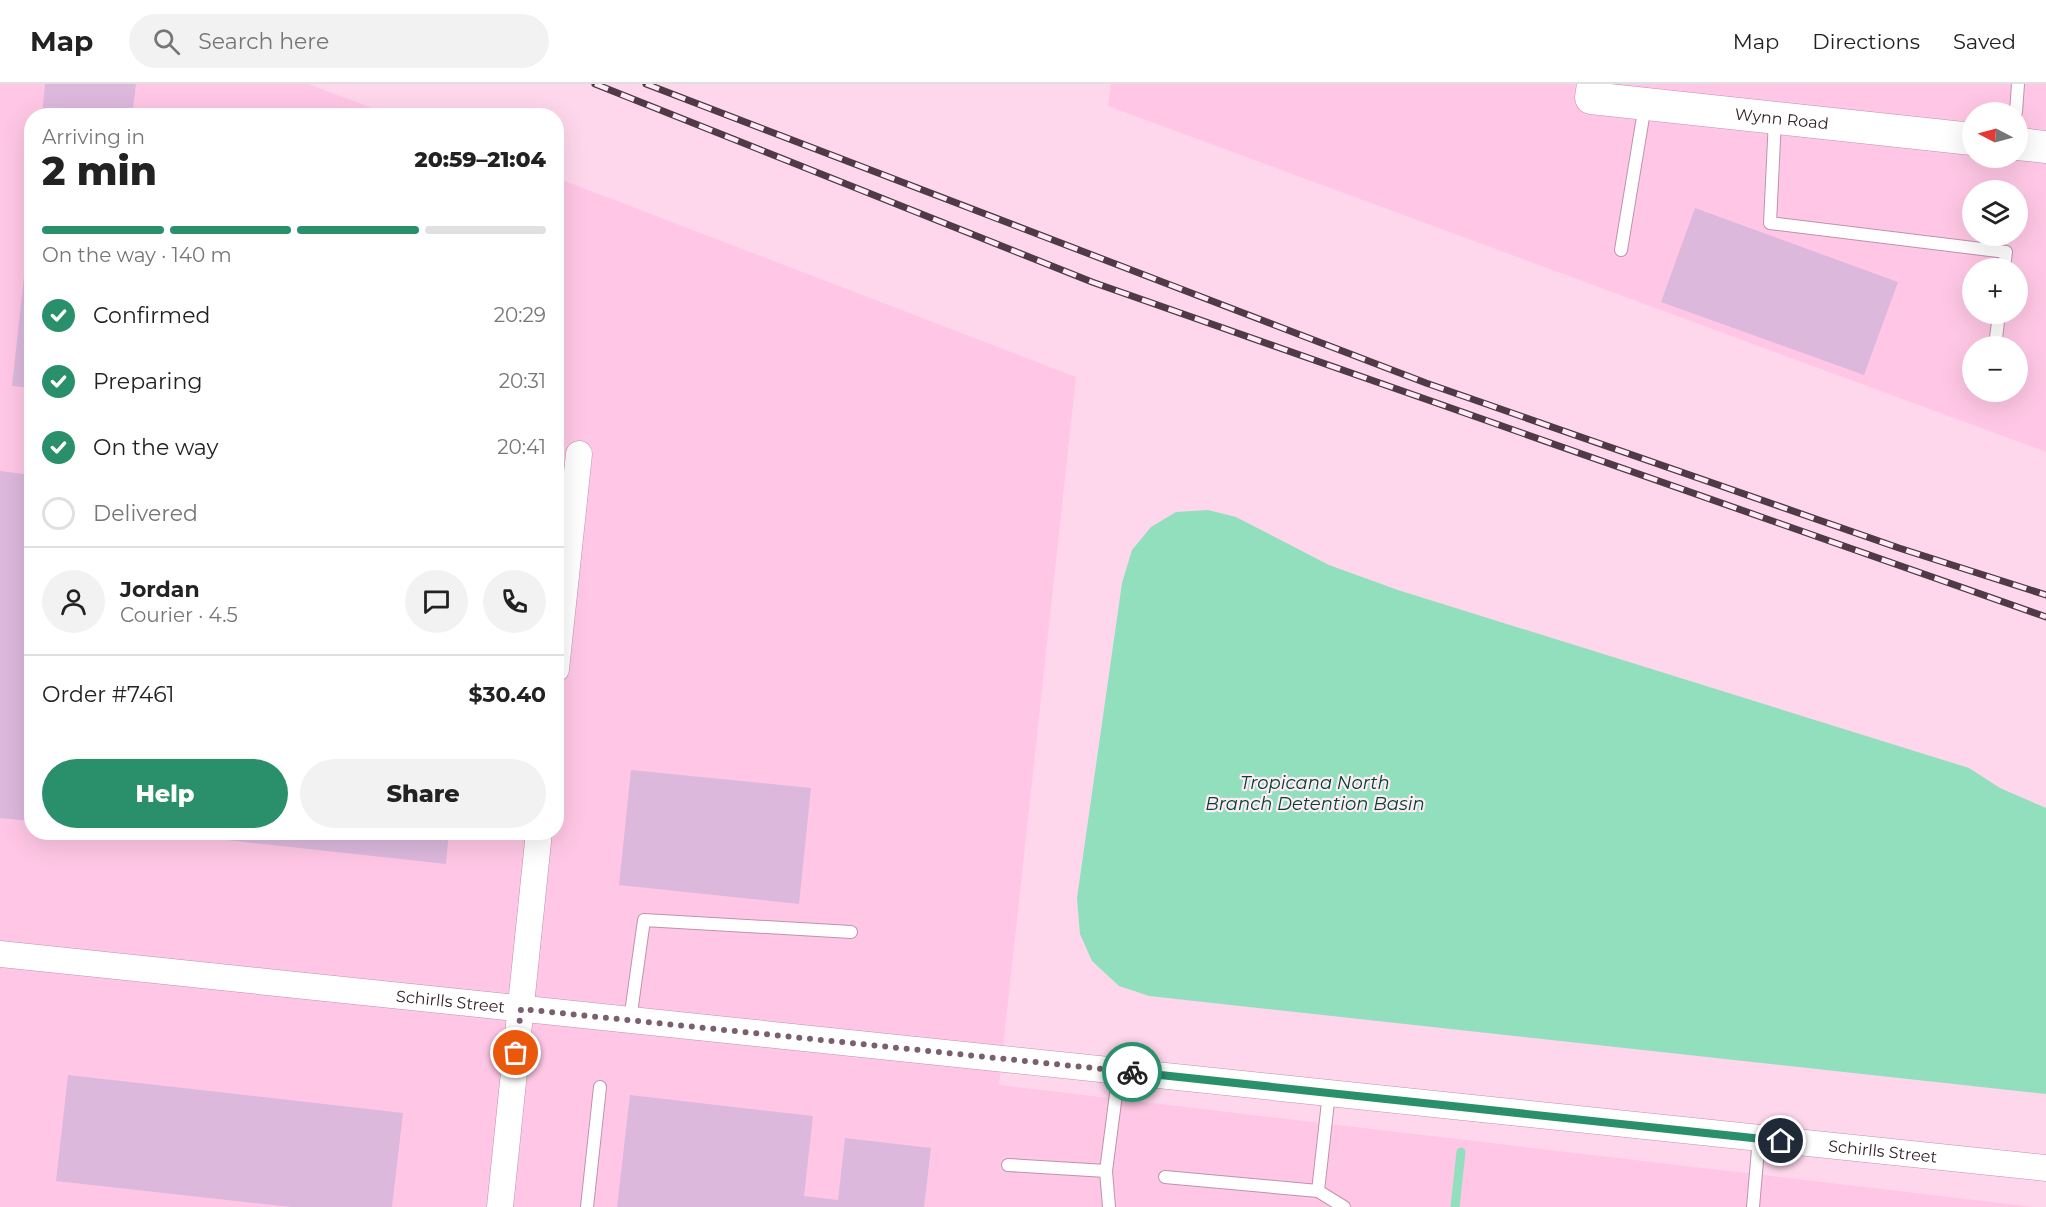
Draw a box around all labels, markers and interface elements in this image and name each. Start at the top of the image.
search box [129,14,549,68]
text: Map [30,24,93,58]
icon: search [150,25,183,58]
text: Search here [198,28,329,55]
text: Map [1733,29,1779,54]
text: Directions [1812,29,1920,54]
text: Saved [1953,29,2016,54]
north arrow [1962,102,2028,168]
map controls [1962,102,2028,402]
street label: Wynn Road [1734,105,1830,134]
text: Arriving in [42,125,145,149]
text: 20:59–21:04 [414,146,546,173]
text: 2 min [42,147,157,195]
button: layers [1962,180,2028,246]
text: On the way · 140 m [42,243,232,267]
button: + [1962,258,2028,324]
icon: check [42,299,75,332]
text: Confirmed [93,302,210,329]
text: 20:29 [494,303,546,327]
button: − [1962,336,2028,402]
icon: check [42,365,75,398]
text: Preparing [93,368,202,395]
text: 20:31 [499,369,546,393]
icon: check [42,431,75,464]
text: On the way [93,434,218,461]
text: 20:41 [497,435,546,459]
text: Delivered [93,500,198,527]
button: person [42,570,105,633]
button: chat [405,570,468,633]
button: phone [483,570,546,633]
text: Jordan [120,576,200,603]
text: Courier · 4.5 [120,603,238,627]
text: Order #7461 [42,681,175,708]
text: $30.40 [469,681,546,708]
button: Help [42,759,288,828]
button: Share [300,759,546,828]
water label: Tropicana North Branch Detention Basin [1205,772,1425,815]
street label: Schirlls Street [395,986,506,1017]
pin [490,1027,541,1078]
icon: bag [499,1036,532,1069]
courier [1102,1042,1162,1102]
icon: bike [1116,1056,1149,1089]
pin [1755,1115,1806,1166]
icon: home [1764,1124,1797,1157]
street label: Schirlls Street [1827,1136,1938,1167]

